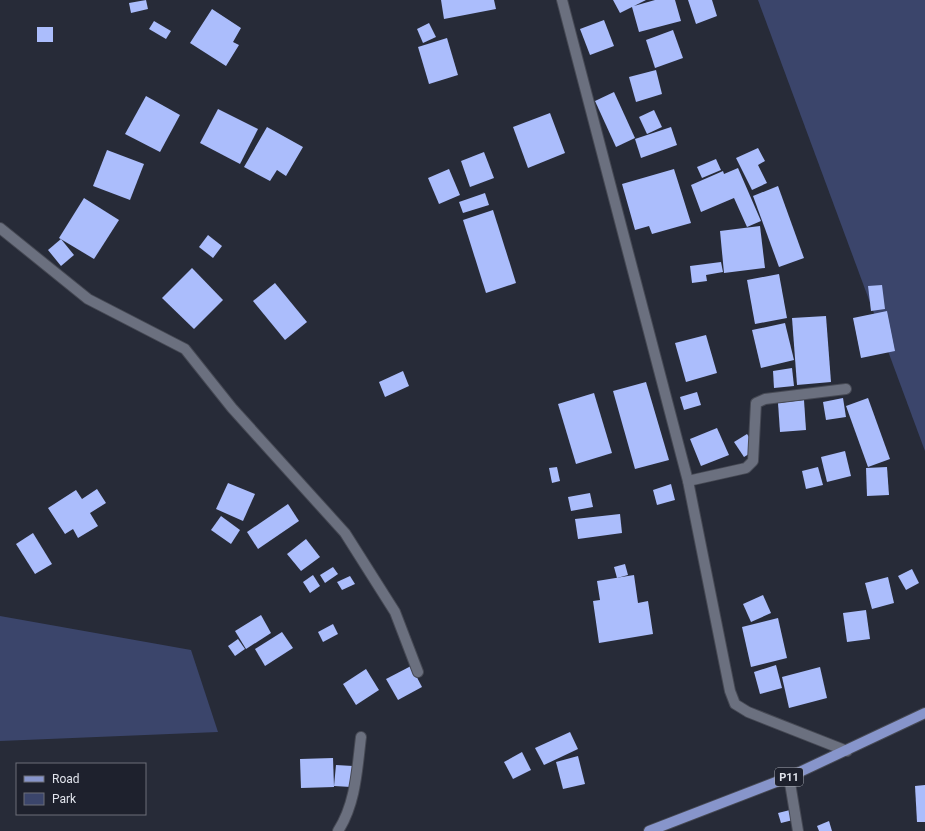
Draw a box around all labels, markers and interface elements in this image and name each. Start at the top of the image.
legend [16,763,146,815]
road number: P11 [775,768,803,786]
text: Road [52,772,80,786]
text: Park [52,792,77,806]

